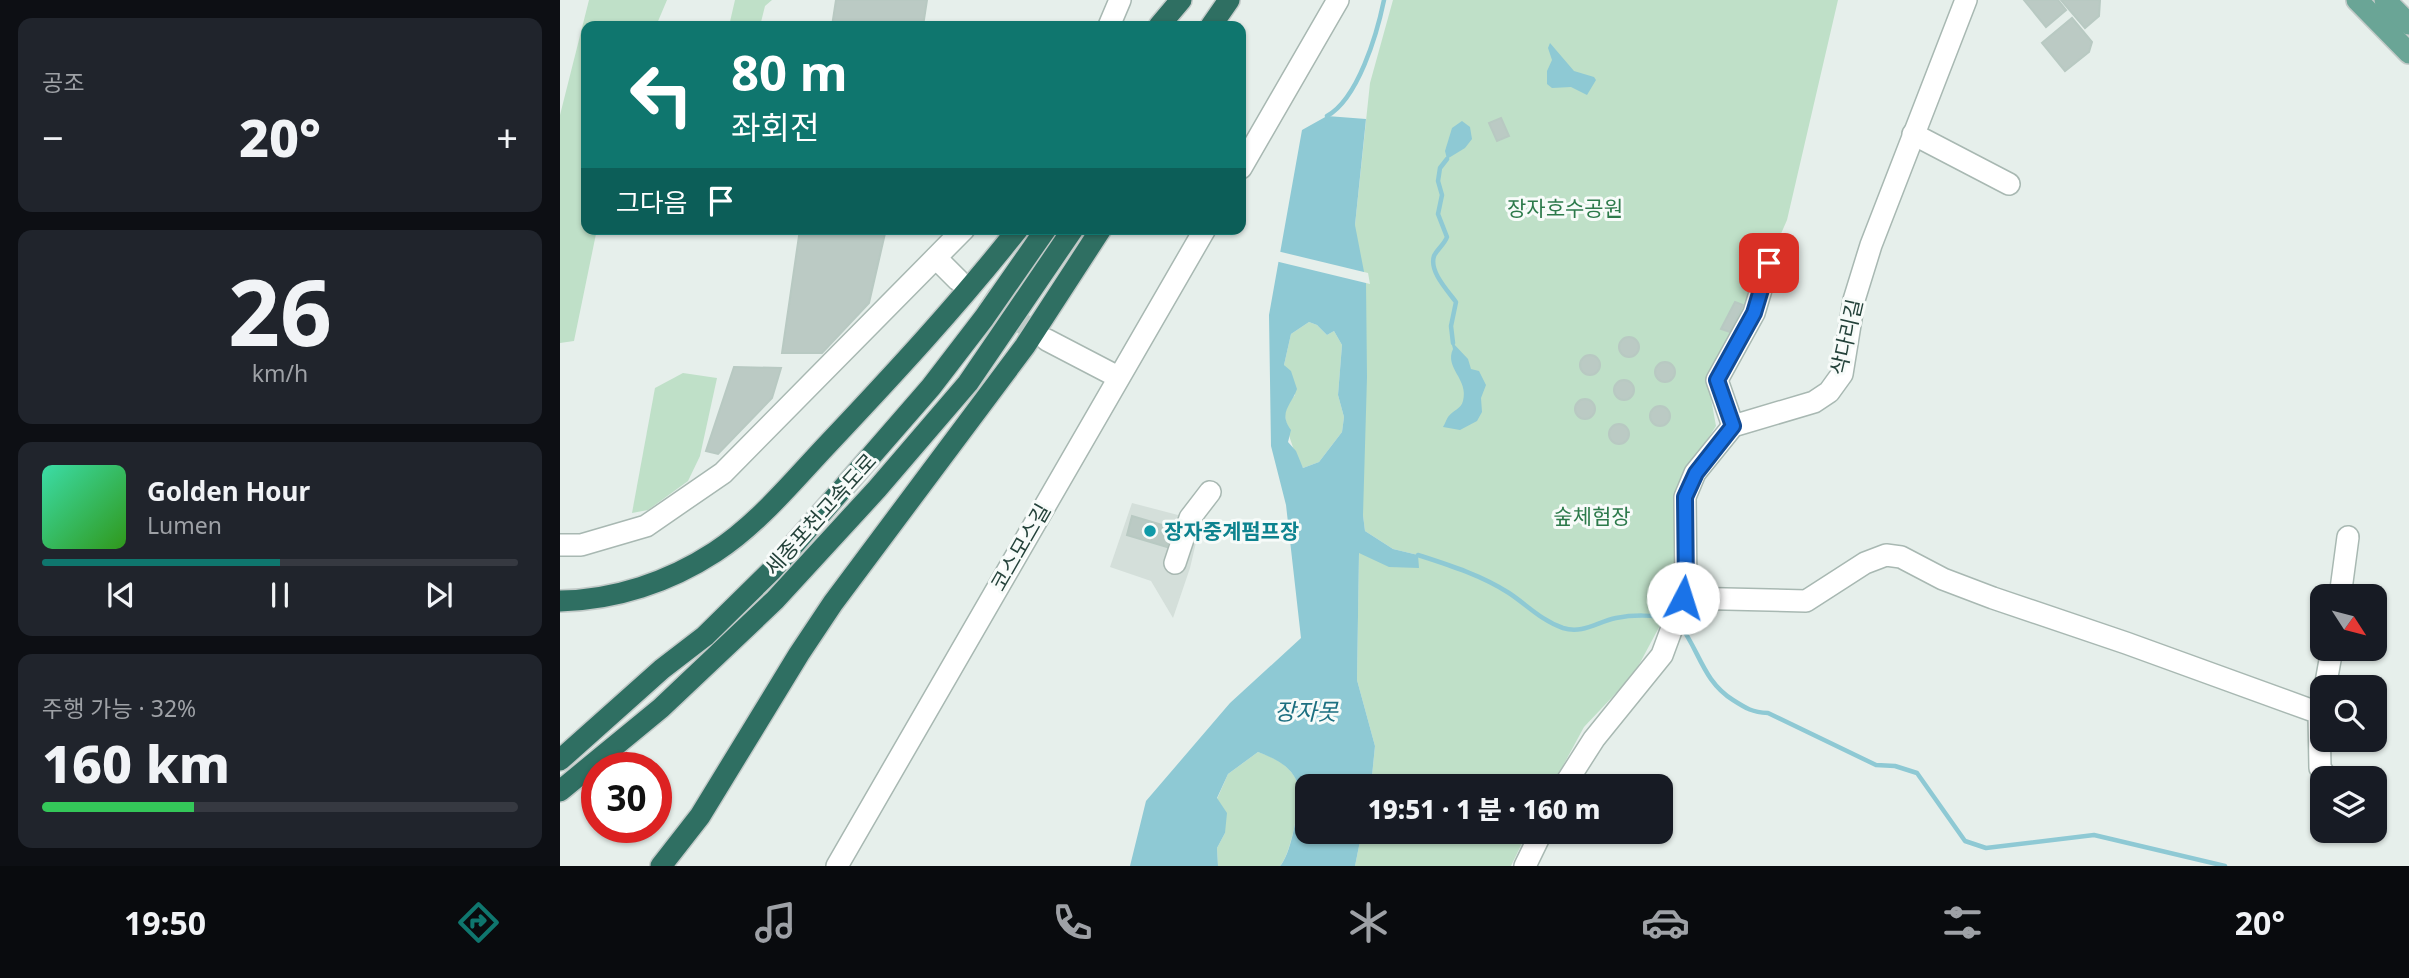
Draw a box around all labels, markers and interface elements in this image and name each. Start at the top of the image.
text: 80 m [731,39,848,105]
icon: left [616,49,707,140]
text: 공조 [42,66,84,98]
text: 20° [239,101,321,172]
text: 좌회전 [731,105,819,148]
text: − [42,111,64,163]
text: + [496,111,518,163]
icon: arrive [702,182,740,220]
text: 그다음 [616,184,688,220]
park label: 장자호수공원 [1507,194,1623,222]
pin [1739,233,1799,293]
icon: arrive [1750,244,1788,282]
text: 26 [228,249,332,373]
street label: 삭다리길 [1824,296,1868,378]
text: km/h [252,357,308,389]
street label: 세종포천고속도로 [758,447,882,581]
text: Golden Hour [147,473,310,509]
street label: 코스모스길 [984,498,1056,596]
park label: 숲체험장 [1553,502,1631,530]
text: Lumen [147,509,222,541]
place label: 장자중계펌프장 [1164,517,1299,545]
marker: 장자중계펌프장 [1142,523,1158,539]
position arrow [1646,561,1720,635]
icon: previous [102,576,140,614]
icon: pause [261,576,299,614]
icon: next [420,576,458,614]
north arrow [2310,584,2387,662]
map controls [2310,584,2387,843]
button: search [2310,675,2387,752]
text: 주행 가능 · 32% [42,692,196,724]
water label: 장자못 [1274,695,1340,727]
text: 160 km [42,727,230,798]
speed limit sign: 30 [581,752,672,843]
button: layers [2310,766,2387,843]
text: 19:51 · 1 분 · 160 m [1368,791,1600,827]
icon: directions [454,898,503,947]
icon: music [751,898,800,947]
icon: phone [1048,898,1097,947]
icon: climate [1344,898,1393,947]
icon: car [1641,898,1690,947]
icon: filters [1938,898,1987,947]
text: 19:50 [124,901,206,944]
text: 20° [2235,901,2285,944]

